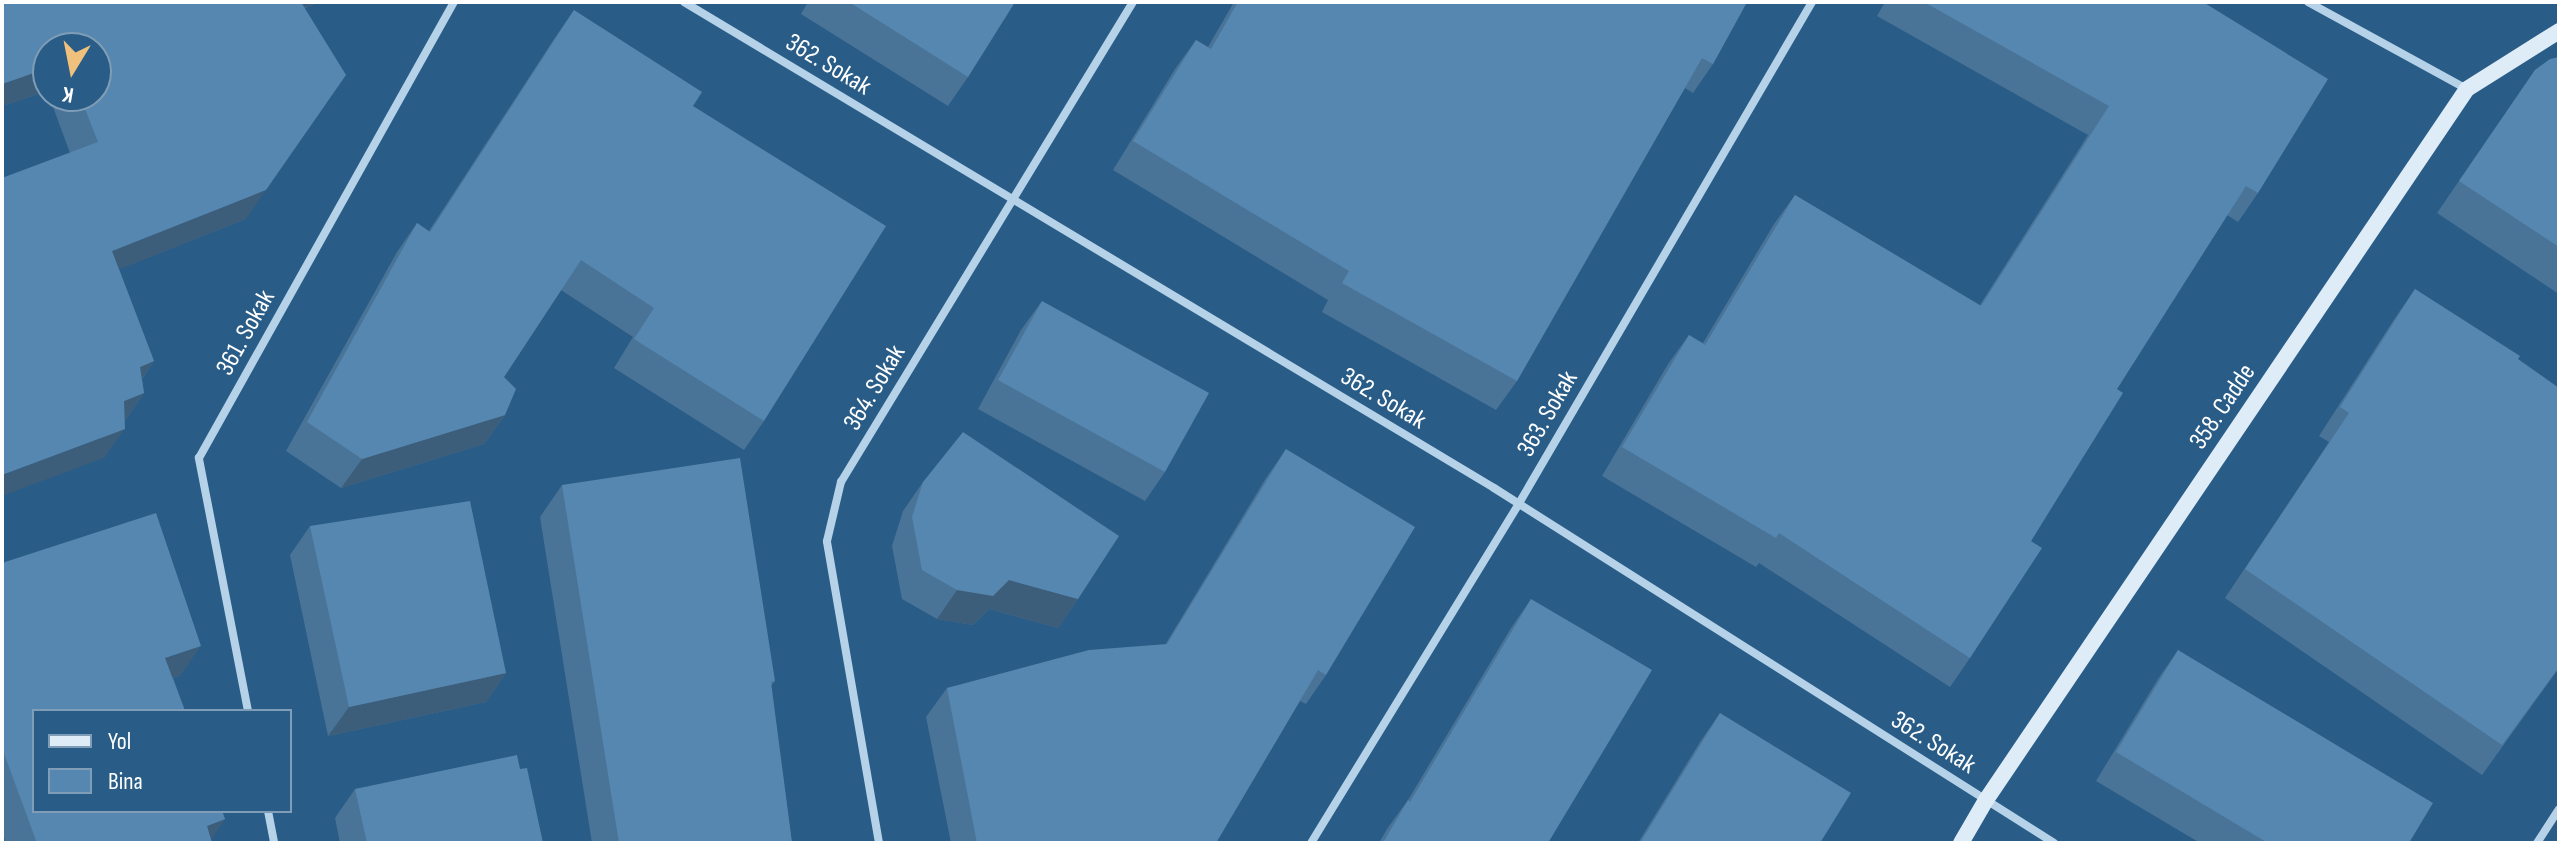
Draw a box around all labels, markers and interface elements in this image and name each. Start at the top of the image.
street label: 362. Sokak [780,27,876,103]
north arrow [32,32,112,112]
text: K [60,80,76,108]
street label: 361. Sokak [210,285,282,381]
street label: 364. Sokak [837,340,913,436]
street label: 358. Cadde [2183,358,2263,456]
street label: 362. Sokak [1335,361,1431,437]
street label: 363. Sokak [1511,366,1585,462]
street label: 362. Sokak [1885,705,1981,781]
legend [32,709,292,813]
text: Yol [108,727,131,756]
text: Bina [108,767,143,796]

